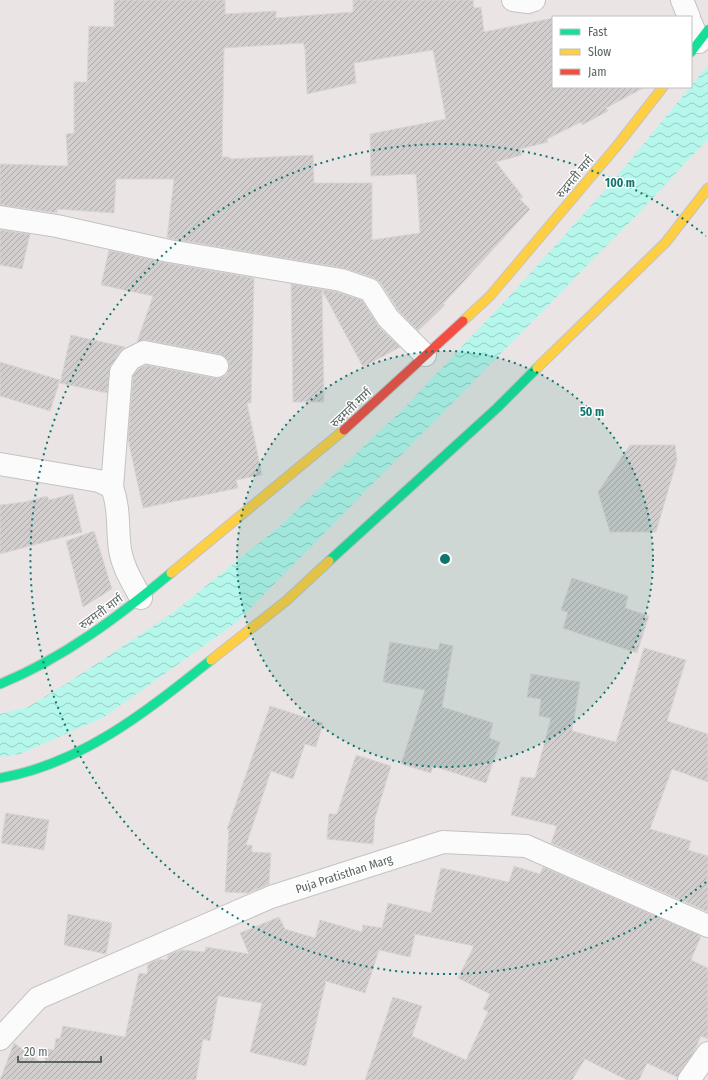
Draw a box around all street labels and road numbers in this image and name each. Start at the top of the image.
street label: रुद्रमती मार्ग [553,152,597,201]
street label: रुद्रमती मार्ग [327,384,375,430]
street label: रुद्रमती मार्ग [76,590,126,633]
street label: Puja Pratisthan Marg [294,852,395,896]

